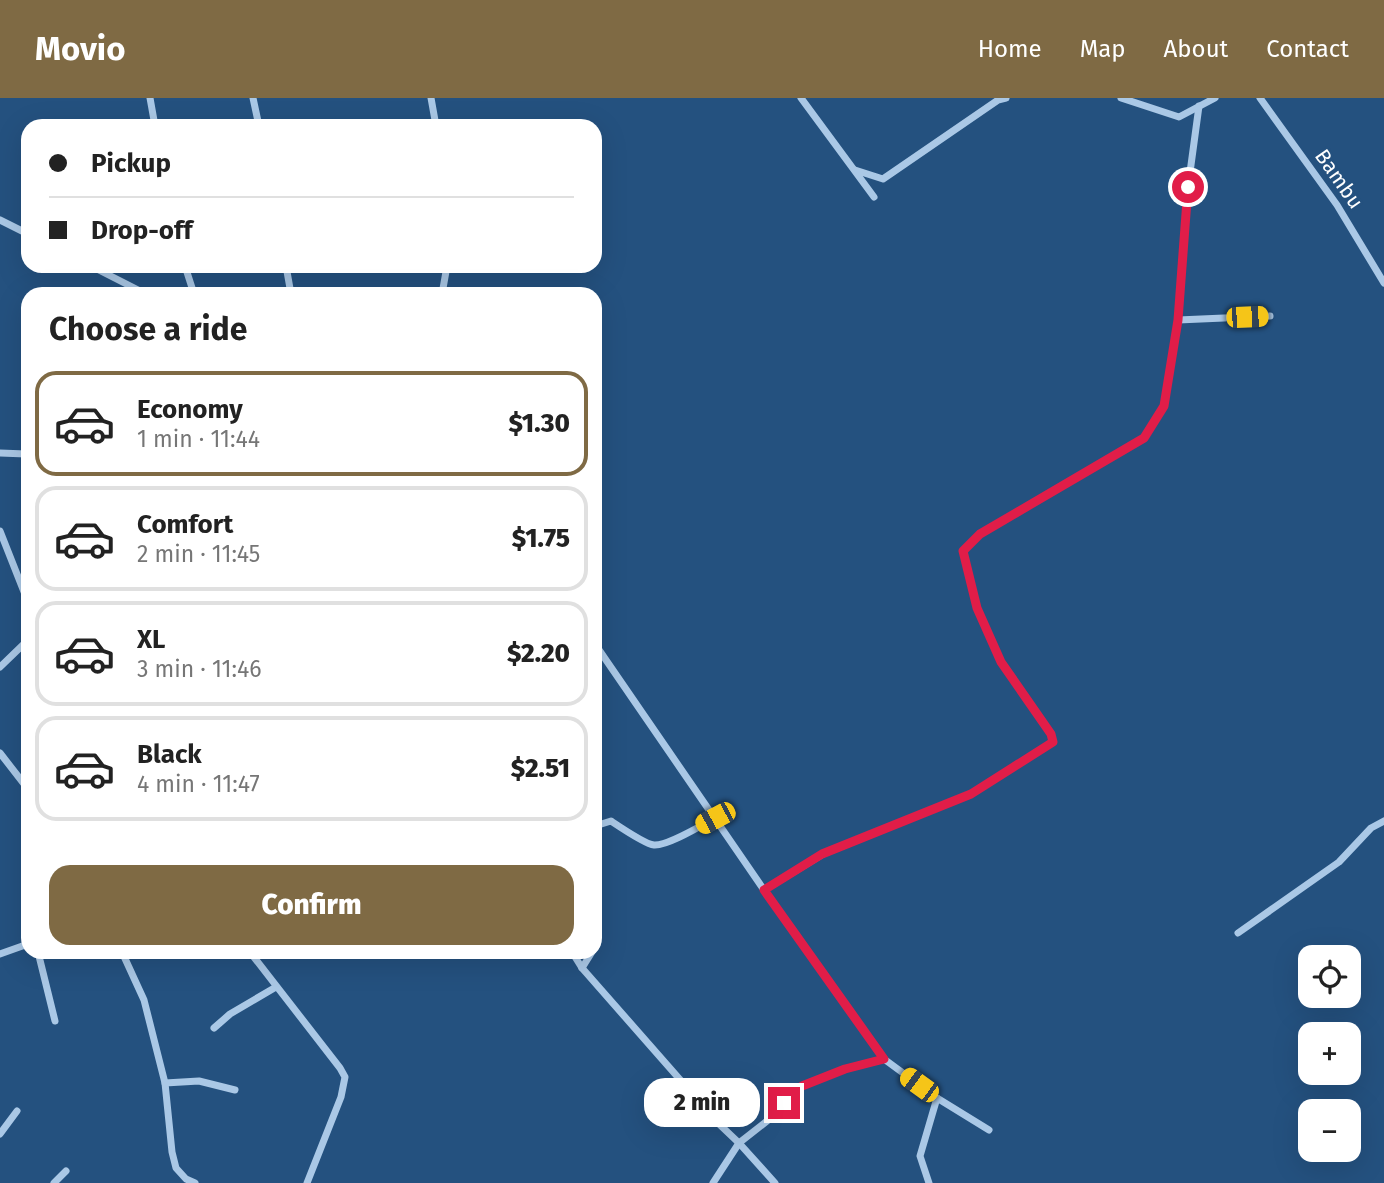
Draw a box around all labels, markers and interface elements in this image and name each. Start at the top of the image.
text: Movio [35,29,125,69]
text: Home [978,35,1042,63]
text: Map [1080,35,1126,63]
text: About [1164,35,1228,63]
text: Contact [1266,35,1349,63]
street label: Bambu [1309,144,1369,214]
text: Pickup [91,148,171,179]
route start [1172,171,1204,203]
text: Drop-off [91,215,193,246]
car [1226,306,1269,328]
text: Choose a ride [49,310,247,348]
icon: car [53,392,116,455]
text: Economy [137,394,243,425]
text: $1.30 [508,408,570,439]
text: 1 min · 11:44 [137,425,260,453]
icon: car [53,507,116,570]
text: Comfort [137,509,233,540]
text: $1.75 [512,523,570,554]
text: 2 min · 11:45 [137,540,260,568]
icon: car [53,622,116,685]
text: XL [137,624,165,655]
text: $2.20 [507,638,570,669]
text: 3 min · 11:46 [137,655,261,683]
icon: car [53,737,116,800]
text: Black [137,739,202,770]
text: $2.51 [511,753,570,784]
text: 4 min · 11:47 [137,770,260,798]
car [692,799,739,837]
button: Confirm [49,865,574,945]
map controls [1298,945,1361,1162]
button: locate [1298,945,1361,1008]
button: + [1298,1022,1361,1085]
car [896,1064,943,1106]
callout: 2 min [644,1079,760,1128]
route end [768,1087,800,1119]
text: 2 min [674,1088,730,1116]
button: − [1298,1099,1361,1162]

